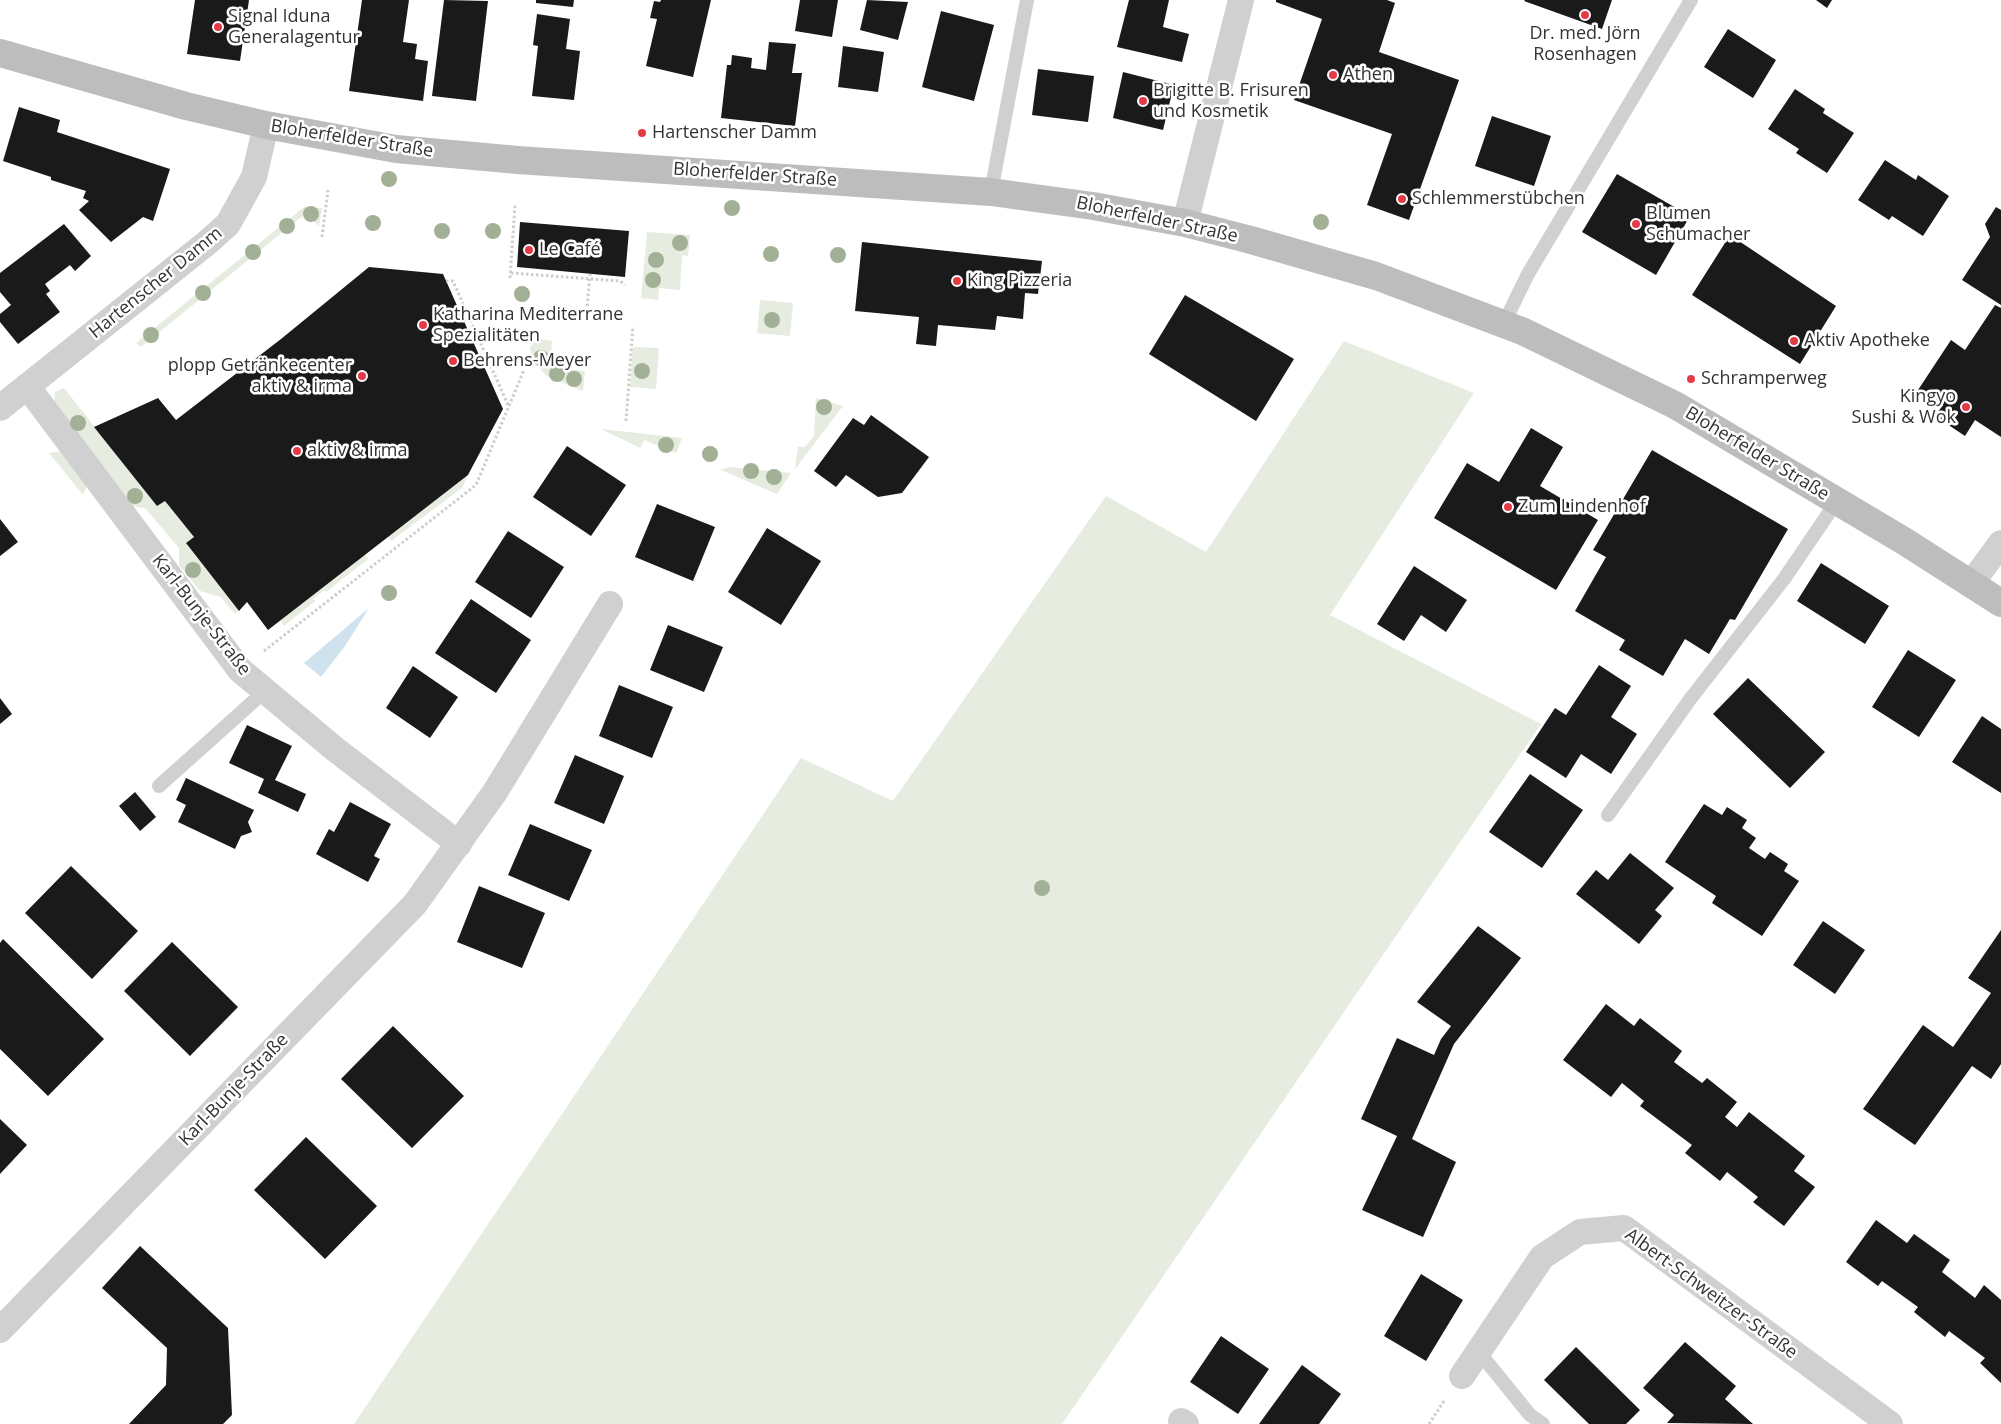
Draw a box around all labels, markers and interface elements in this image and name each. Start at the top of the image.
place label: Signal Iduna Generalagentur [228,6,360,48]
marker: Dr. med. Jörn Rosenhagen [1579,9,1591,21]
marker: Signal Iduna Generalagentur [212,21,224,33]
place label: Dr. med. Jörn Rosenhagen [1529,23,1641,66]
place label: Athen [1343,64,1393,86]
marker: Athen [1327,69,1339,81]
place label: Brigitte B. Frisuren und Kosmetik [1153,80,1309,122]
marker: Brigitte B. Frisuren und Kosmetik [1137,95,1149,107]
street label: Bloherfelder Straße [269,115,435,163]
place label: Hartenscher Damm [652,122,817,144]
marker: Hartenscher Damm [636,127,648,139]
street label: Bloherfelder Straße [672,158,838,192]
place label: Schlemmerstübchen [1412,188,1585,210]
street label: Bloherfelder Straße [1074,192,1240,248]
marker: Schlemmerstübchen [1396,193,1408,205]
place label: Blumen Schumacher [1646,203,1750,245]
marker: Blumen Schumacher [1630,218,1642,230]
street label: Hartenscher Damm [85,223,227,343]
place label: Le Café [539,239,601,261]
marker: Le Café [523,244,535,256]
place label: King Pizzeria [967,270,1072,292]
marker: King Pizzeria [951,275,963,287]
place label: Katharina Mediterrane Spezialitäten [433,304,623,346]
marker: Katharina Mediterrane Spezialitäten [417,319,429,331]
place label: Aktiv Apotheke [1804,330,1930,352]
marker: Aktiv Apotheke [1788,335,1800,347]
place label: Behrens-Meyer [463,350,591,372]
place label: plopp Getränkecenter aktiv & irma [168,355,352,398]
marker: Behrens-Meyer [447,355,459,367]
place label: Schramperweg [1701,368,1827,390]
marker: plopp Getränkecenter aktiv & irma [356,370,368,382]
marker: Schramperweg [1685,373,1697,385]
place label: Kingyo Sushi & Wok [1852,386,1956,428]
marker: Kingyo Sushi & Wok [1960,401,1972,413]
street label: Bloherfelder Straße [1681,402,1833,506]
place label: aktiv & irma [307,440,407,462]
marker: aktiv & irma [291,445,303,457]
place label: Zum Lindenhof [1518,496,1646,518]
marker: Zum Lindenhof [1502,501,1514,513]
street label: Karl-Bunje-Straße [147,550,255,680]
street label: Karl-Bunje-Straße [175,1029,293,1151]
street label: Albert-Schweitzer-Straße [1621,1224,1801,1364]

